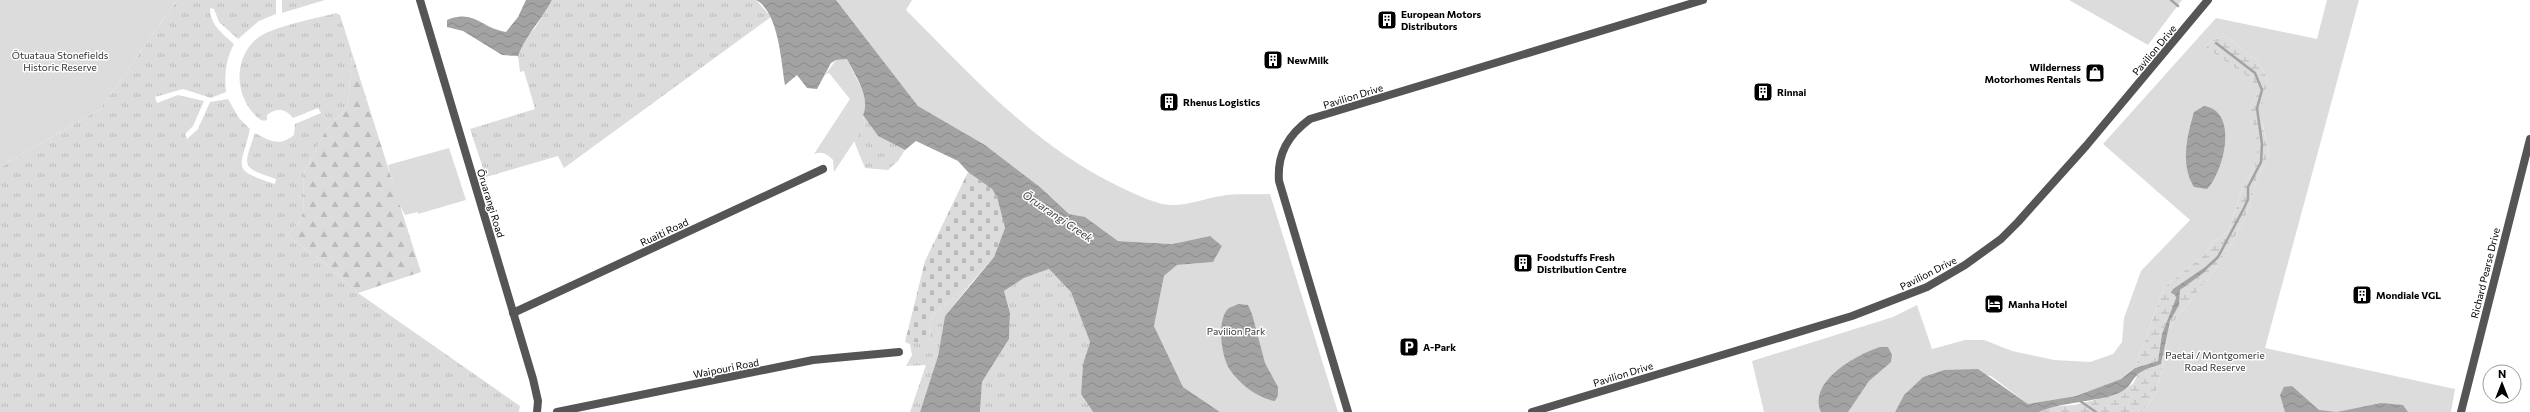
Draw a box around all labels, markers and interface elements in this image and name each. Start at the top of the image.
place label: European Motors Distributors [1401,8,1481,32]
building icon: European Motors Distributors [1376,9,1398,31]
street label: Pavilion Drive [2129,22,2179,78]
park label: Ōtuataua Stonefields Historic Reserve [12,49,109,73]
building icon: NewMilk [1262,49,1284,71]
place label: NewMilk [1287,54,1329,66]
place label: Wilderness Motorhomes Rentals [1984,61,2081,85]
shop icon: Wilderness Motorhomes Rentals [2084,62,2106,84]
street label: Pavilion Drive [1322,81,1384,111]
building icon: Rinnai [1752,81,1774,103]
place label: Rinnai [1777,86,1807,98]
building icon: Rhenus Logistics [1158,91,1180,113]
place label: Rhenus Logistics [1183,96,1261,108]
street label: Ōruarangi Road [475,167,507,239]
water label: Ōruarangi Creek [1020,188,1096,245]
street label: Ruaiti Road [638,215,690,248]
street label: Richard Pearse Drive [2468,226,2502,320]
place label: Foodstuffs Fresh Distribution Centre [1537,251,1627,275]
building icon: Foodstuffs Fresh Distribution Centre [1512,252,1534,274]
street label: Pavilion Drive [1898,254,1958,292]
building icon: Mondiale VGL [2351,284,2373,306]
place label: Mondiale VGL [2376,289,2441,301]
hotel icon: Manha Hotel [1983,293,2005,315]
place label: Manha Hotel [2008,298,2067,310]
park label: Pavilion Park [1207,325,1266,337]
parking icon: A-Park [1398,336,1420,358]
place label: A-Park [1423,341,1456,353]
park label: Paetai / Montgomerie Road Reserve [2165,349,2265,373]
street label: Waipouri Road [692,356,760,380]
street label: Pavilion Drive [1592,359,1654,389]
north arrow [2482,364,2522,404]
text: N [2498,367,2506,380]

